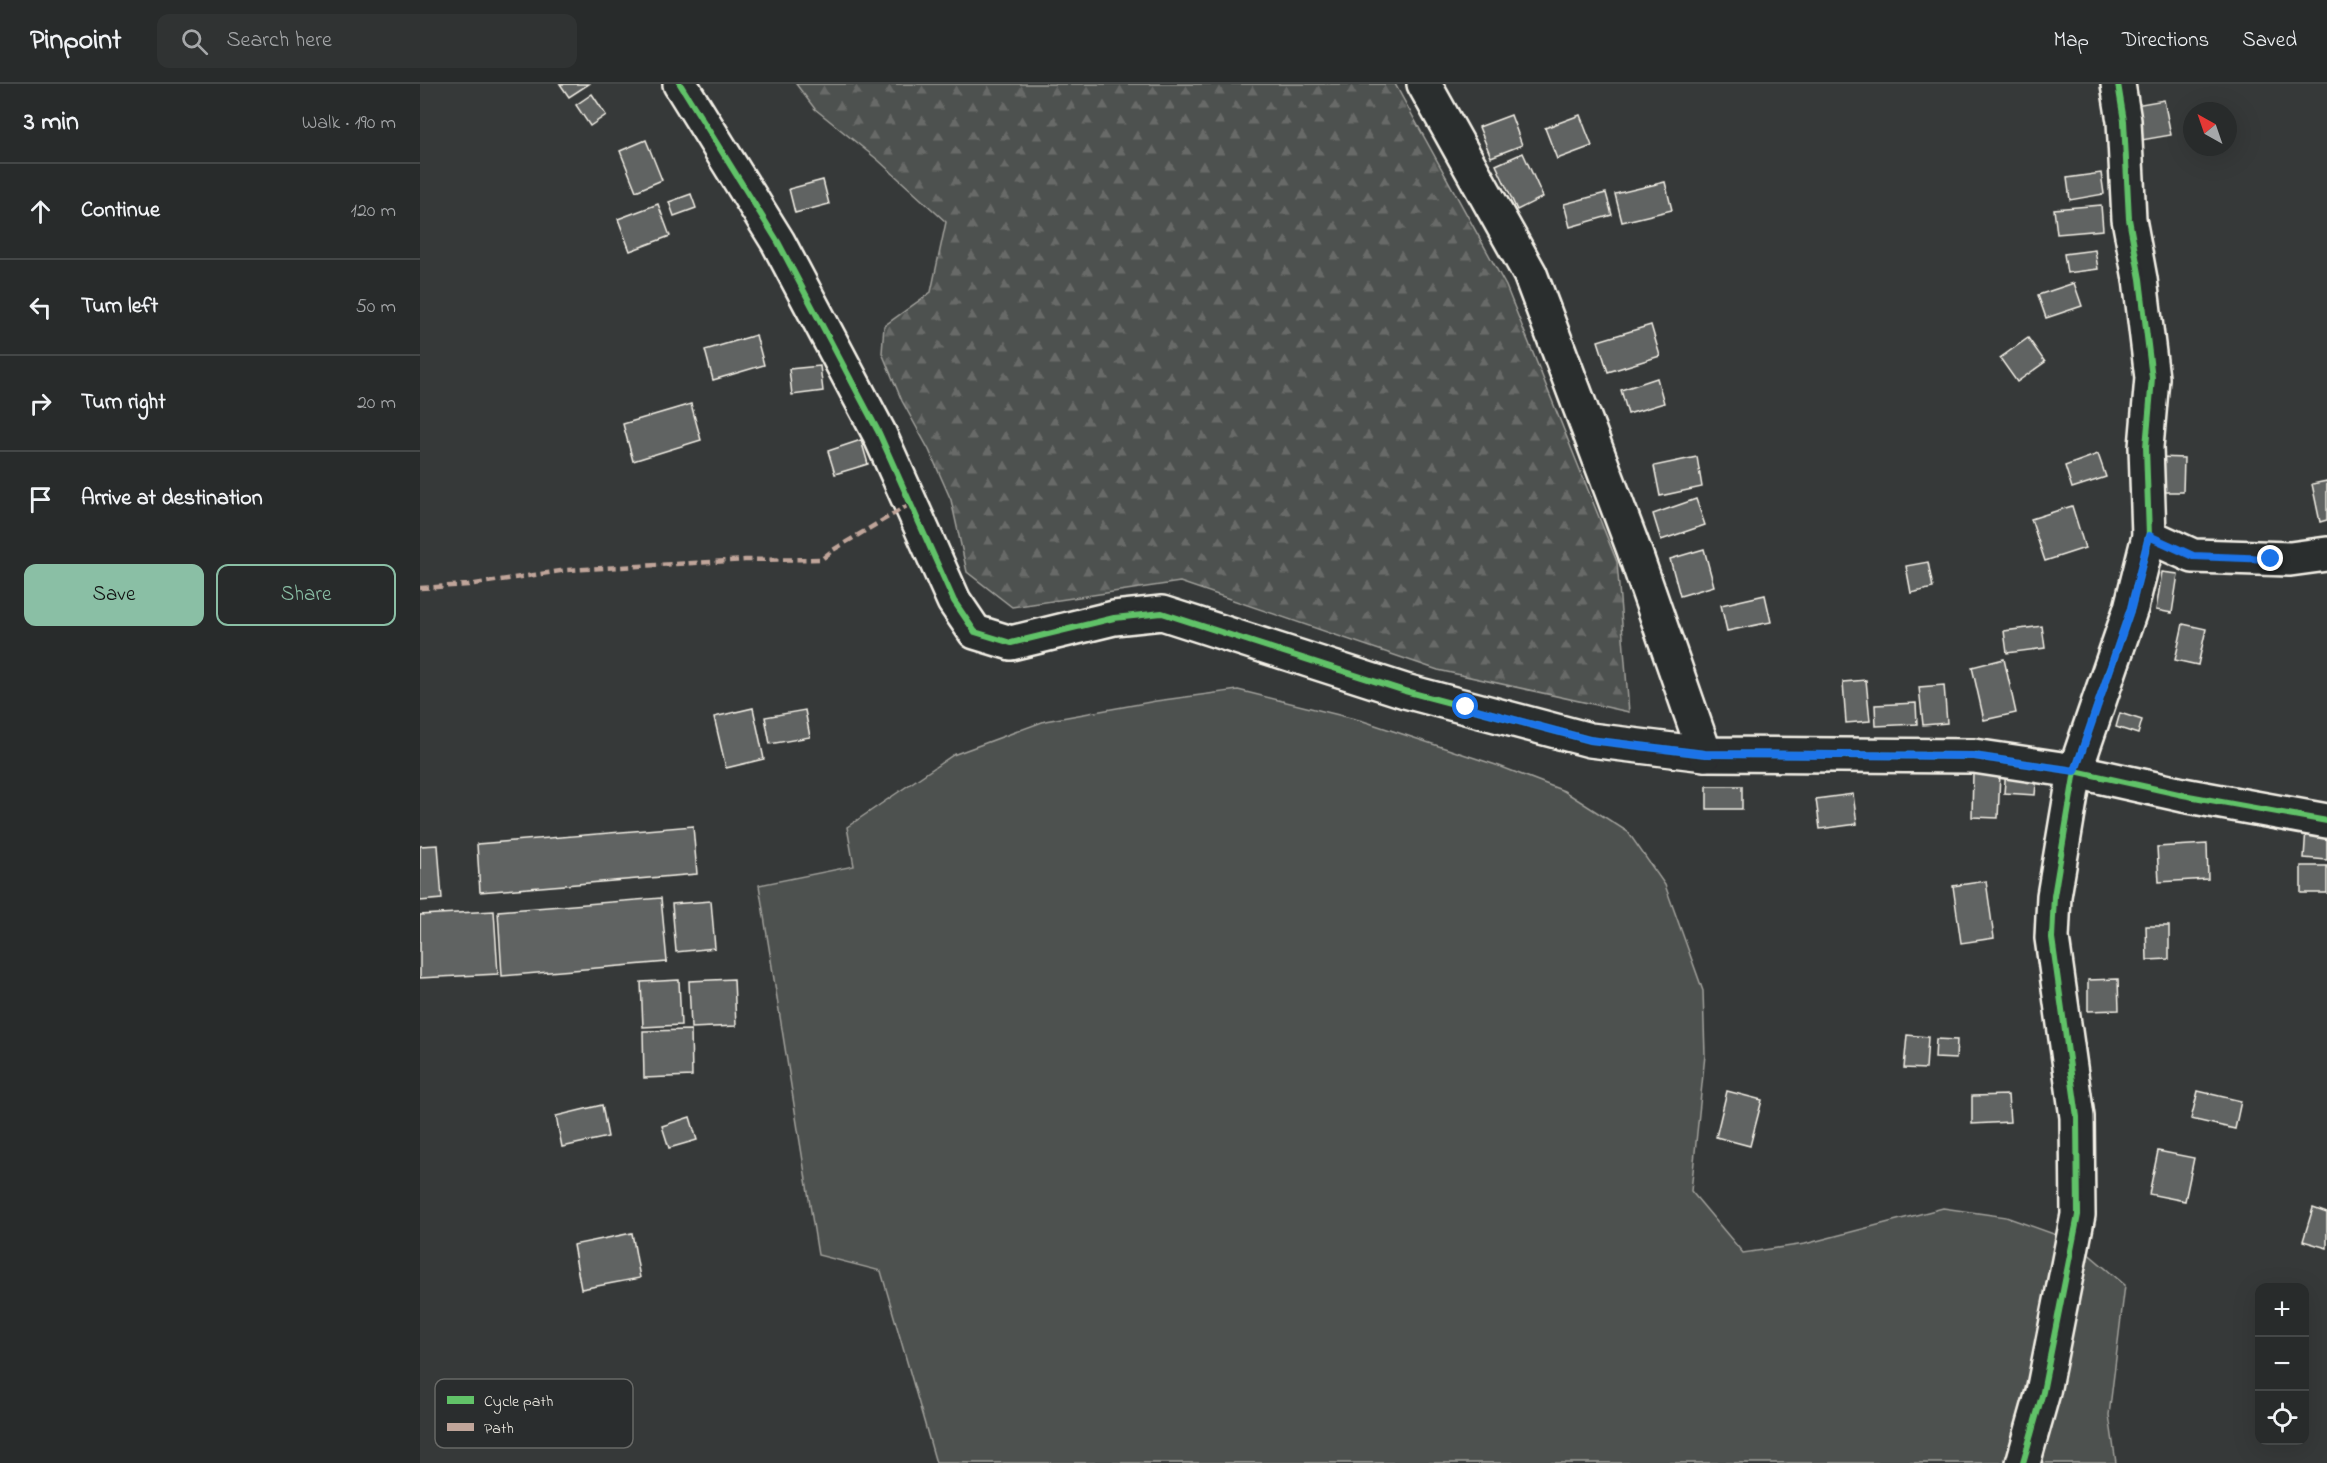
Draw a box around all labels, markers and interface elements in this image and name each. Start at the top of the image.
search box [157,14,577,68]
text: Pinpoint [30,21,121,62]
icon: search [178,25,211,58]
text: Search here [226,25,332,57]
text: Map [2053,26,2089,56]
text: Directions [2122,26,2209,56]
text: Saved [2242,26,2297,56]
north arrow [2183,102,2237,156]
text: 3 min [24,104,79,142]
text: Walk · 190 m [302,109,396,138]
icon: ahead [24,195,57,228]
text: Continue [81,195,160,227]
text: 120 m [351,197,396,226]
icon: left [24,291,57,324]
text: Turn left [81,291,158,323]
text: 50 m [355,293,396,322]
icon: right [24,387,57,420]
text: Turn right [81,387,166,419]
text: 20 m [357,389,396,418]
icon: arrive [24,483,57,516]
text: Arrive at destination [81,483,263,515]
route end [2257,545,2283,571]
button: Save [24,564,204,626]
button: Share [216,564,396,626]
route start [1452,693,1478,719]
map controls [2255,1283,2309,1445]
button: + [2255,1283,2309,1337]
button: − [2255,1337,2309,1391]
legend [435,1379,633,1448]
text: Cycle path [484,1390,553,1414]
button: locate [2255,1391,2309,1445]
text: Path [484,1417,514,1441]

